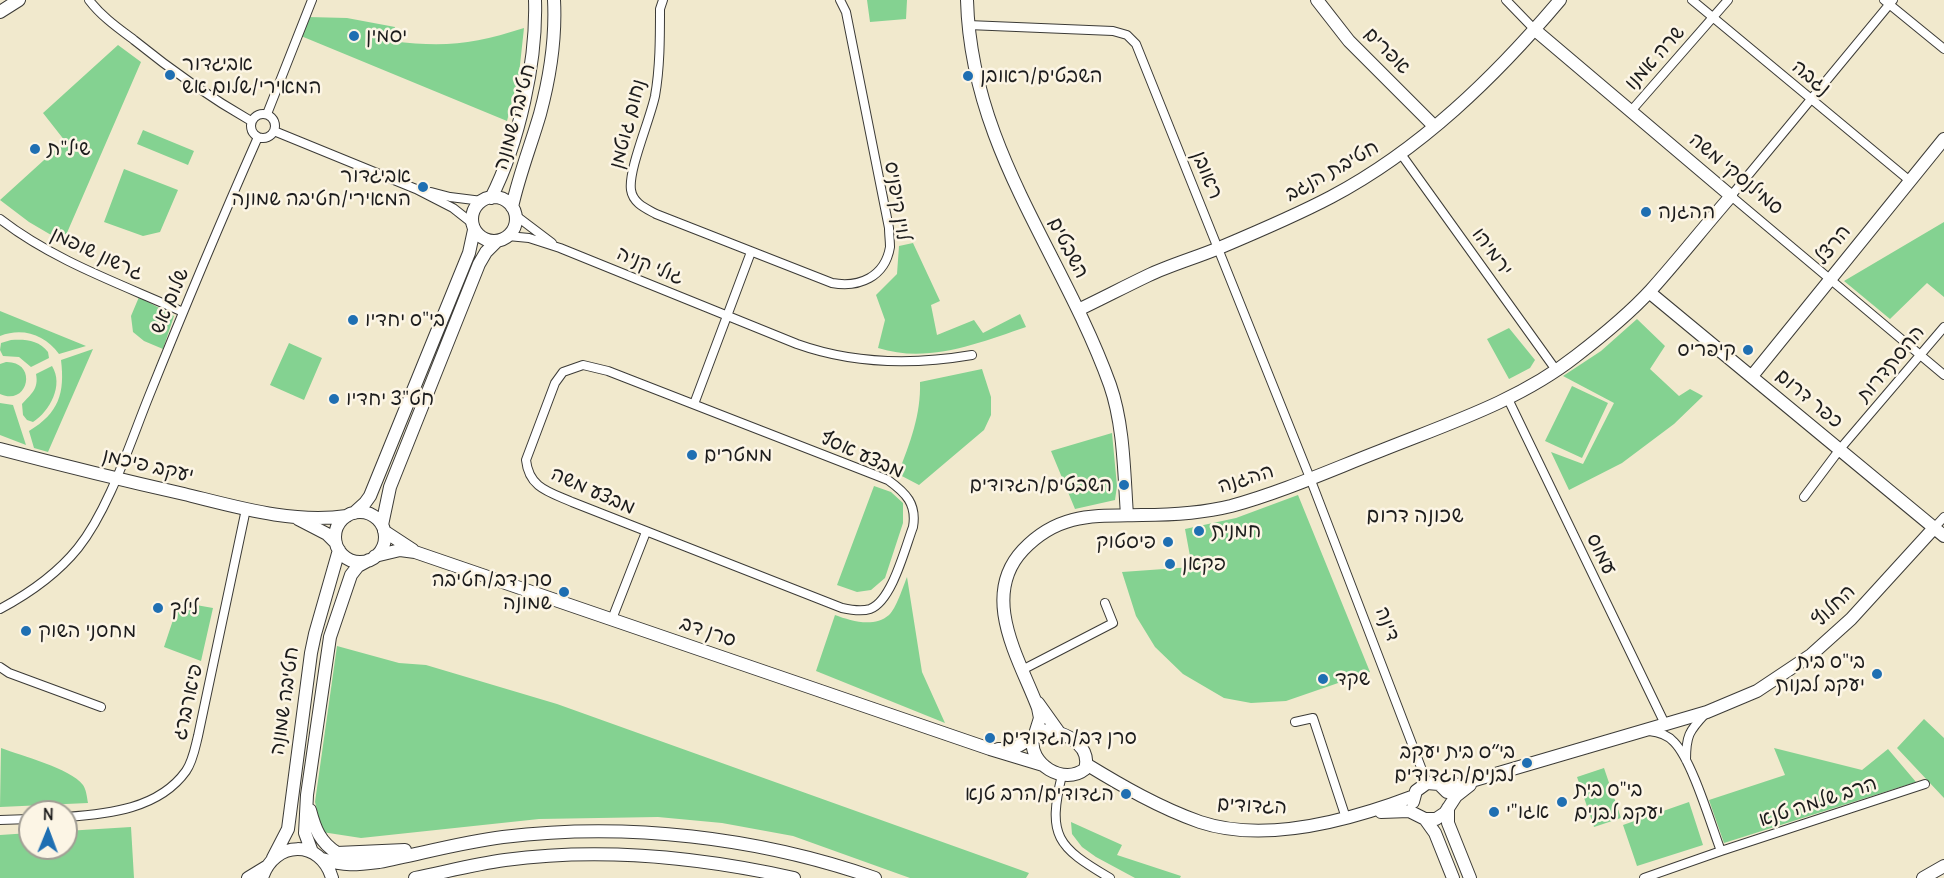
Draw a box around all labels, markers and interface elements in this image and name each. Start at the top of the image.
street label: שרה אמנו [1620,21,1690,95]
street label: אפרים [1359,23,1415,79]
place label: יסמין [366,24,407,48]
marker: יסמין [347,29,361,43]
place label: אביגדור המאירי/שלום אש [182,52,322,99]
street label: נגבה [1787,55,1835,101]
street label: חטיבה שמונה [489,61,541,173]
place label: השבטים/ראובן [980,64,1103,88]
marker: אביגדור המאירי/שלום אש [163,68,177,82]
marker: השבטים/ראובן [961,69,975,83]
street label: נחום גוטמן [605,77,651,171]
street label: סמילנסקי משה [1684,128,1788,220]
street label: חטיבת הנגב [1281,135,1383,207]
place label: שיל"ת [47,137,90,161]
marker: שיל"ת [28,142,42,156]
street label: ראובן [1187,147,1227,203]
street label: לוין קיפניס [879,160,915,242]
place label: אביגדור המאירי/חטיבה שמונה [232,164,411,211]
marker: אביגדור המאירי/חטיבה שמונה [416,180,430,194]
place label: ההגנה [1658,200,1715,224]
marker: ההגנה [1639,205,1653,219]
street label: השבטים [1042,213,1094,283]
street label: הרצל [1810,220,1856,270]
street label: גרשון שופמן [47,222,147,286]
street label: ירמיהו [1466,223,1518,281]
street label: גולי קניה [613,242,687,290]
street label: שלום אש [145,264,195,338]
place label: בי"ס יחדיו [365,308,445,332]
marker: בי"ס יחדיו [346,313,360,327]
street label: ההסתדרות [1852,321,1930,407]
place label: קיפריס [1677,338,1736,362]
marker: קיפריס [1741,343,1755,357]
street label: כפר דרום [1771,364,1847,434]
place label: חט"צ יחדיו [346,387,434,411]
marker: חט"צ יחדיו [327,392,341,406]
street label: מבצע אסף [816,426,908,484]
place label: ממטרים [704,443,772,467]
street label: יעקב פיכמן [100,444,196,488]
marker: ממטרים [685,448,699,462]
street label: ההגנה [1215,459,1277,499]
street label: מבצע משה [547,462,639,520]
place label: השבטים/הגדודים [969,473,1112,497]
marker: השבטים/הגדודים [1117,478,1131,492]
district label: שכונה דרום [1366,503,1464,529]
place label: חמנית [1211,519,1261,543]
marker: חמנית [1192,524,1206,538]
street label: עמוס [1581,529,1621,579]
place label: פיסטוק [1096,530,1156,554]
marker: פיסטוק [1161,535,1175,549]
place label: פקאן [1182,552,1226,576]
marker: פקאן [1163,557,1177,571]
place label: סרן דב/חטיבה שמונה [432,568,552,615]
street label: החלוץ [1807,580,1861,632]
marker: סרן דב/חטיבה שמונה [557,585,571,599]
place label: לילך [170,596,199,620]
marker: לילך [151,601,165,615]
street label: דינה [1370,603,1404,645]
street label: סרן דב [677,611,739,653]
place label: מחסני השוק [38,619,136,643]
marker: מחסני השוק [19,624,33,638]
street label: חטיבה שמונה [266,645,304,757]
place label: בי"ס בית יעקב לבנות [1775,650,1865,697]
street label: פיארברג [168,662,208,742]
place label: שקד [1335,667,1370,691]
marker: בי"ס בית יעקב לבנות [1870,667,1884,681]
marker: שקד [1316,672,1330,686]
place label: סרן דב/הגדודים [1002,726,1137,750]
marker: סרן דב/הגדודים [983,731,997,745]
place label: בי״ס בית יעקב לבנים/הגדודים [1394,740,1515,787]
marker: בי״ס בית יעקב לבנים/הגדודים [1520,756,1534,770]
street label: הרב שלמה טנא [1756,772,1880,832]
place label: בי"ס בית יעקב לבנים [1574,778,1663,825]
place label: הגדודים/הרב טנא [965,782,1114,806]
marker: הגדודים/הרב טנא [1119,787,1133,801]
street label: הגדודים [1216,792,1288,820]
marker: בי"ס בית יעקב לבנים [1555,795,1569,809]
north arrow [18,800,78,860]
place label: אגו"י [1506,800,1549,824]
text: N [43,804,54,824]
marker: אגו"י [1487,805,1501,819]

